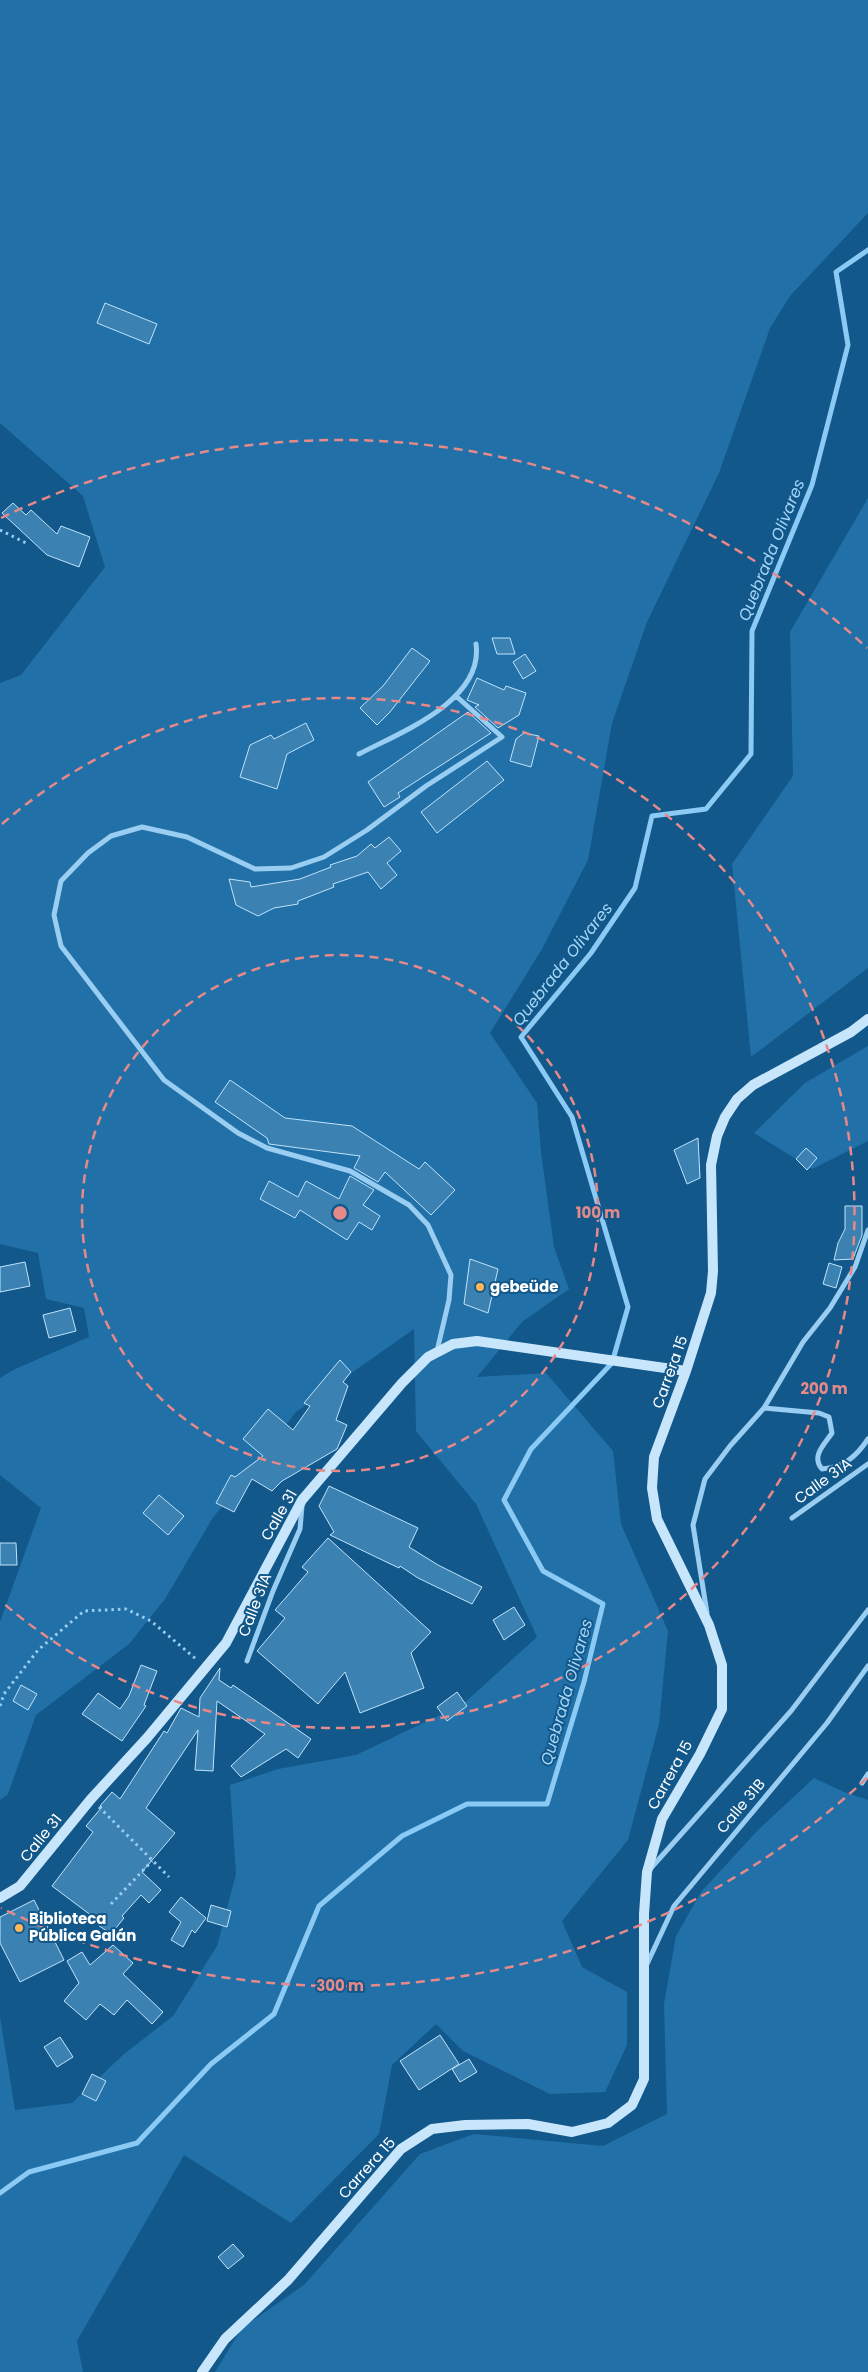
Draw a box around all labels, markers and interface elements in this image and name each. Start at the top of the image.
water label: Quebrada Olivares [732,476,810,625]
water label: Quebrada Olivares [507,898,618,1031]
text: 100 m [576,1202,620,1223]
centre of rings [331,1204,349,1222]
place label: gebeüde [490,1276,558,1297]
marker: gebeüde [474,1281,486,1293]
street label: Carrera 15 [647,1332,692,1411]
text: 200 m [800,1378,848,1399]
street label: Calle 31A [790,1453,856,1509]
street label: Calle 31 [255,1485,302,1544]
street label: Calle 31A [233,1570,276,1639]
water label: Quebrada Olivares [535,1616,598,1768]
street label: Carrera 15 [642,1736,697,1813]
street label: Calle 31B [712,1774,770,1837]
street label: Calle 31 [15,1809,66,1866]
place label: Biblioteca Pública Galán [29,1908,136,1946]
marker: Biblioteca Pública Galán [13,1922,25,1934]
text: 300 m [316,1975,364,1996]
street label: Carrera 15 [333,2132,400,2203]

